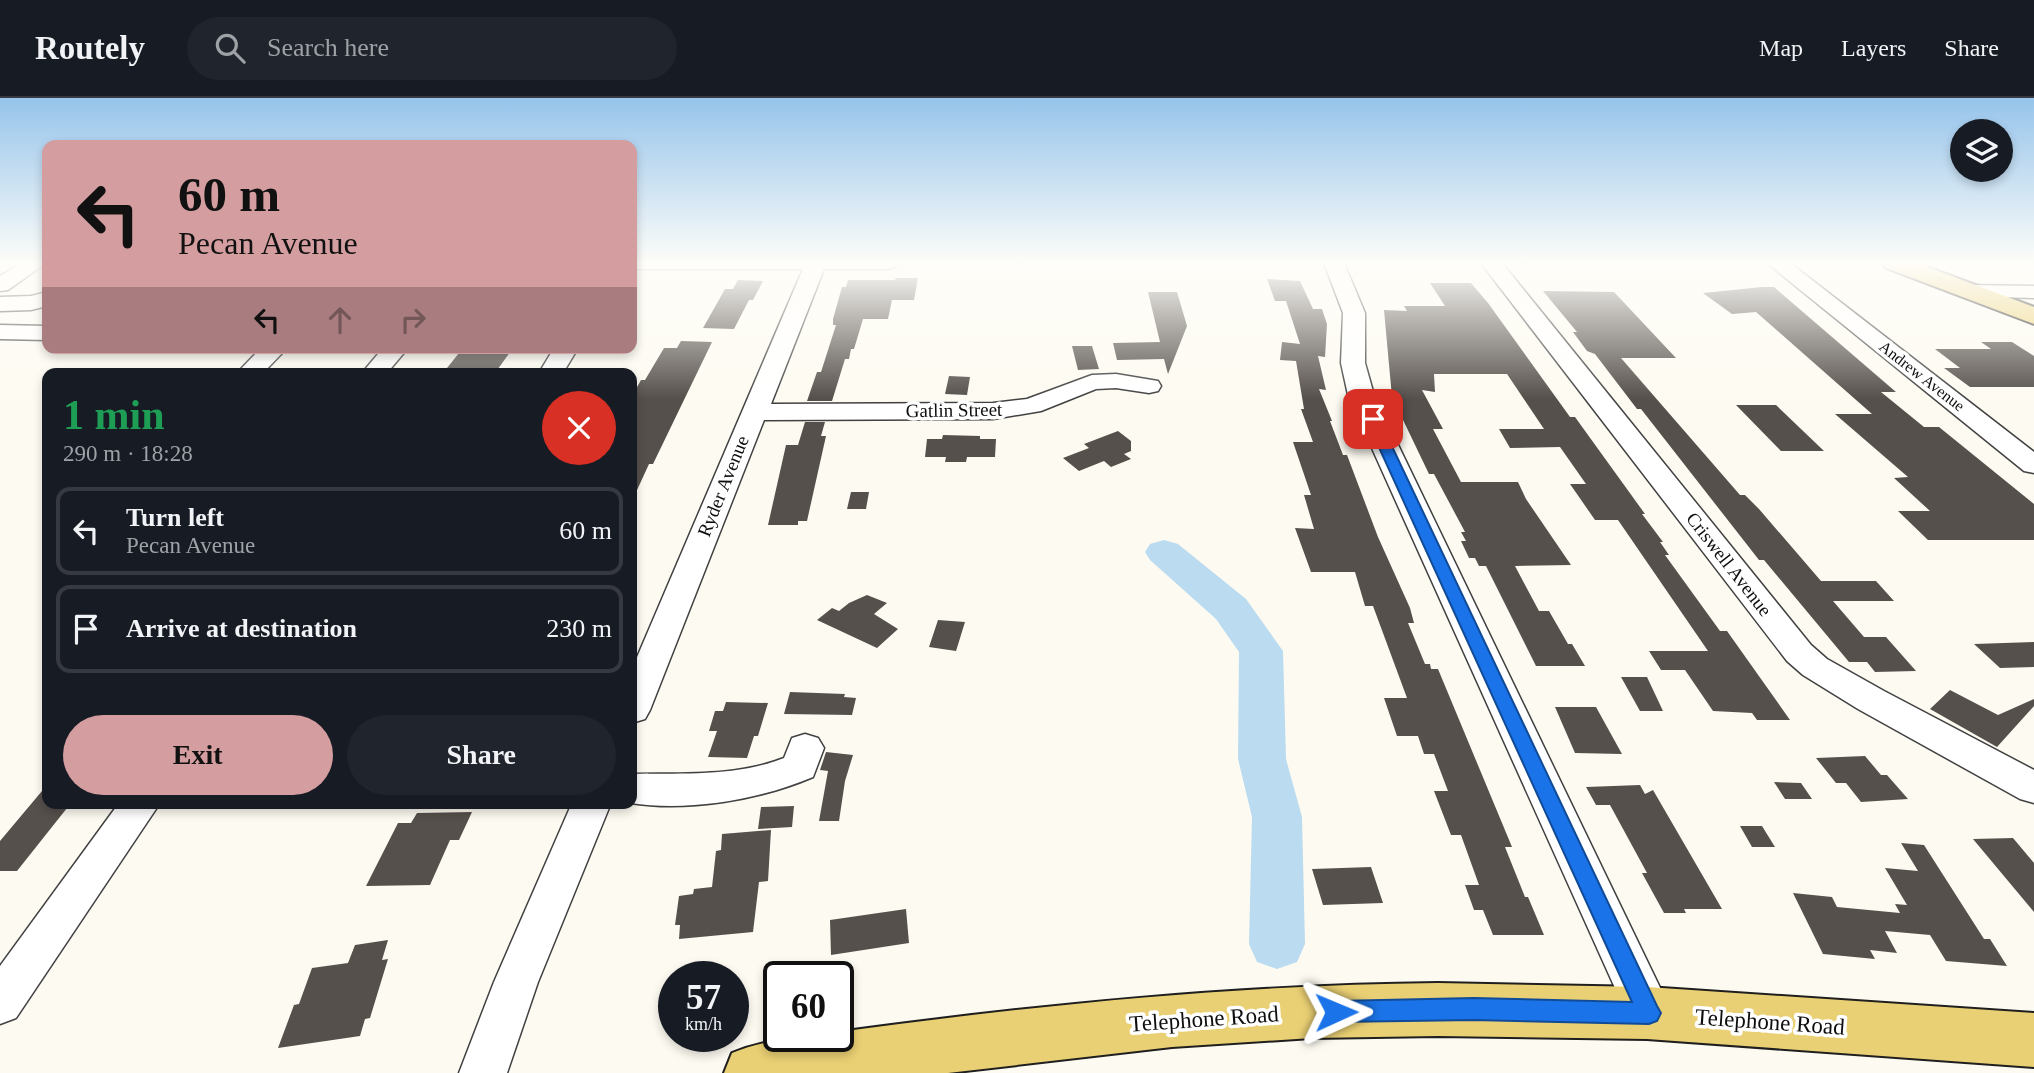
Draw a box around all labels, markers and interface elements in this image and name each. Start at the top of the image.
search box [187,17,677,80]
icon: search [211,29,249,67]
text: Routely [35,30,145,66]
text: Search here [267,33,389,62]
text: Map [1759,35,1803,61]
text: Layers [1841,35,1906,61]
text: Share [1944,35,1999,61]
map controls [1950,119,2013,182]
button: layers [1950,119,2013,182]
text: 60 m [178,167,280,222]
icon: left [63,168,154,259]
text: Pecan Avenue [178,225,358,261]
icon: left [248,301,286,339]
icon: ahead [321,301,359,339]
icon: right [394,301,432,339]
street label: Andrew Avenue [1876,338,1968,414]
pin [1343,389,1403,449]
button: close [542,391,616,465]
text: 1 min [63,392,165,438]
street label: Gatlin Street [906,399,1003,421]
icon: arrive [1354,400,1392,438]
street label: Ryder Avenue [693,432,753,540]
text: 290 m · 18:28 [63,441,193,466]
text: Turn left [126,503,224,532]
street label: Criswell Avenue [1682,508,1776,620]
icon: left [67,512,105,550]
text: 60 m [559,516,612,545]
text: Pecan Avenue [126,533,255,558]
icon: arrive [67,610,105,648]
text: Arrive at destination [126,614,357,643]
text: 230 m [546,614,612,643]
button: Exit [63,715,333,795]
button: Share [347,715,616,795]
speed limit sign: 60 [763,961,854,1052]
position arrow [1299,975,1373,1049]
text: 57 [686,978,721,1017]
street label: Telephone Road [1128,1001,1280,1037]
street label: Telephone Road [1694,1004,1846,1040]
text: km/h [685,1014,722,1034]

